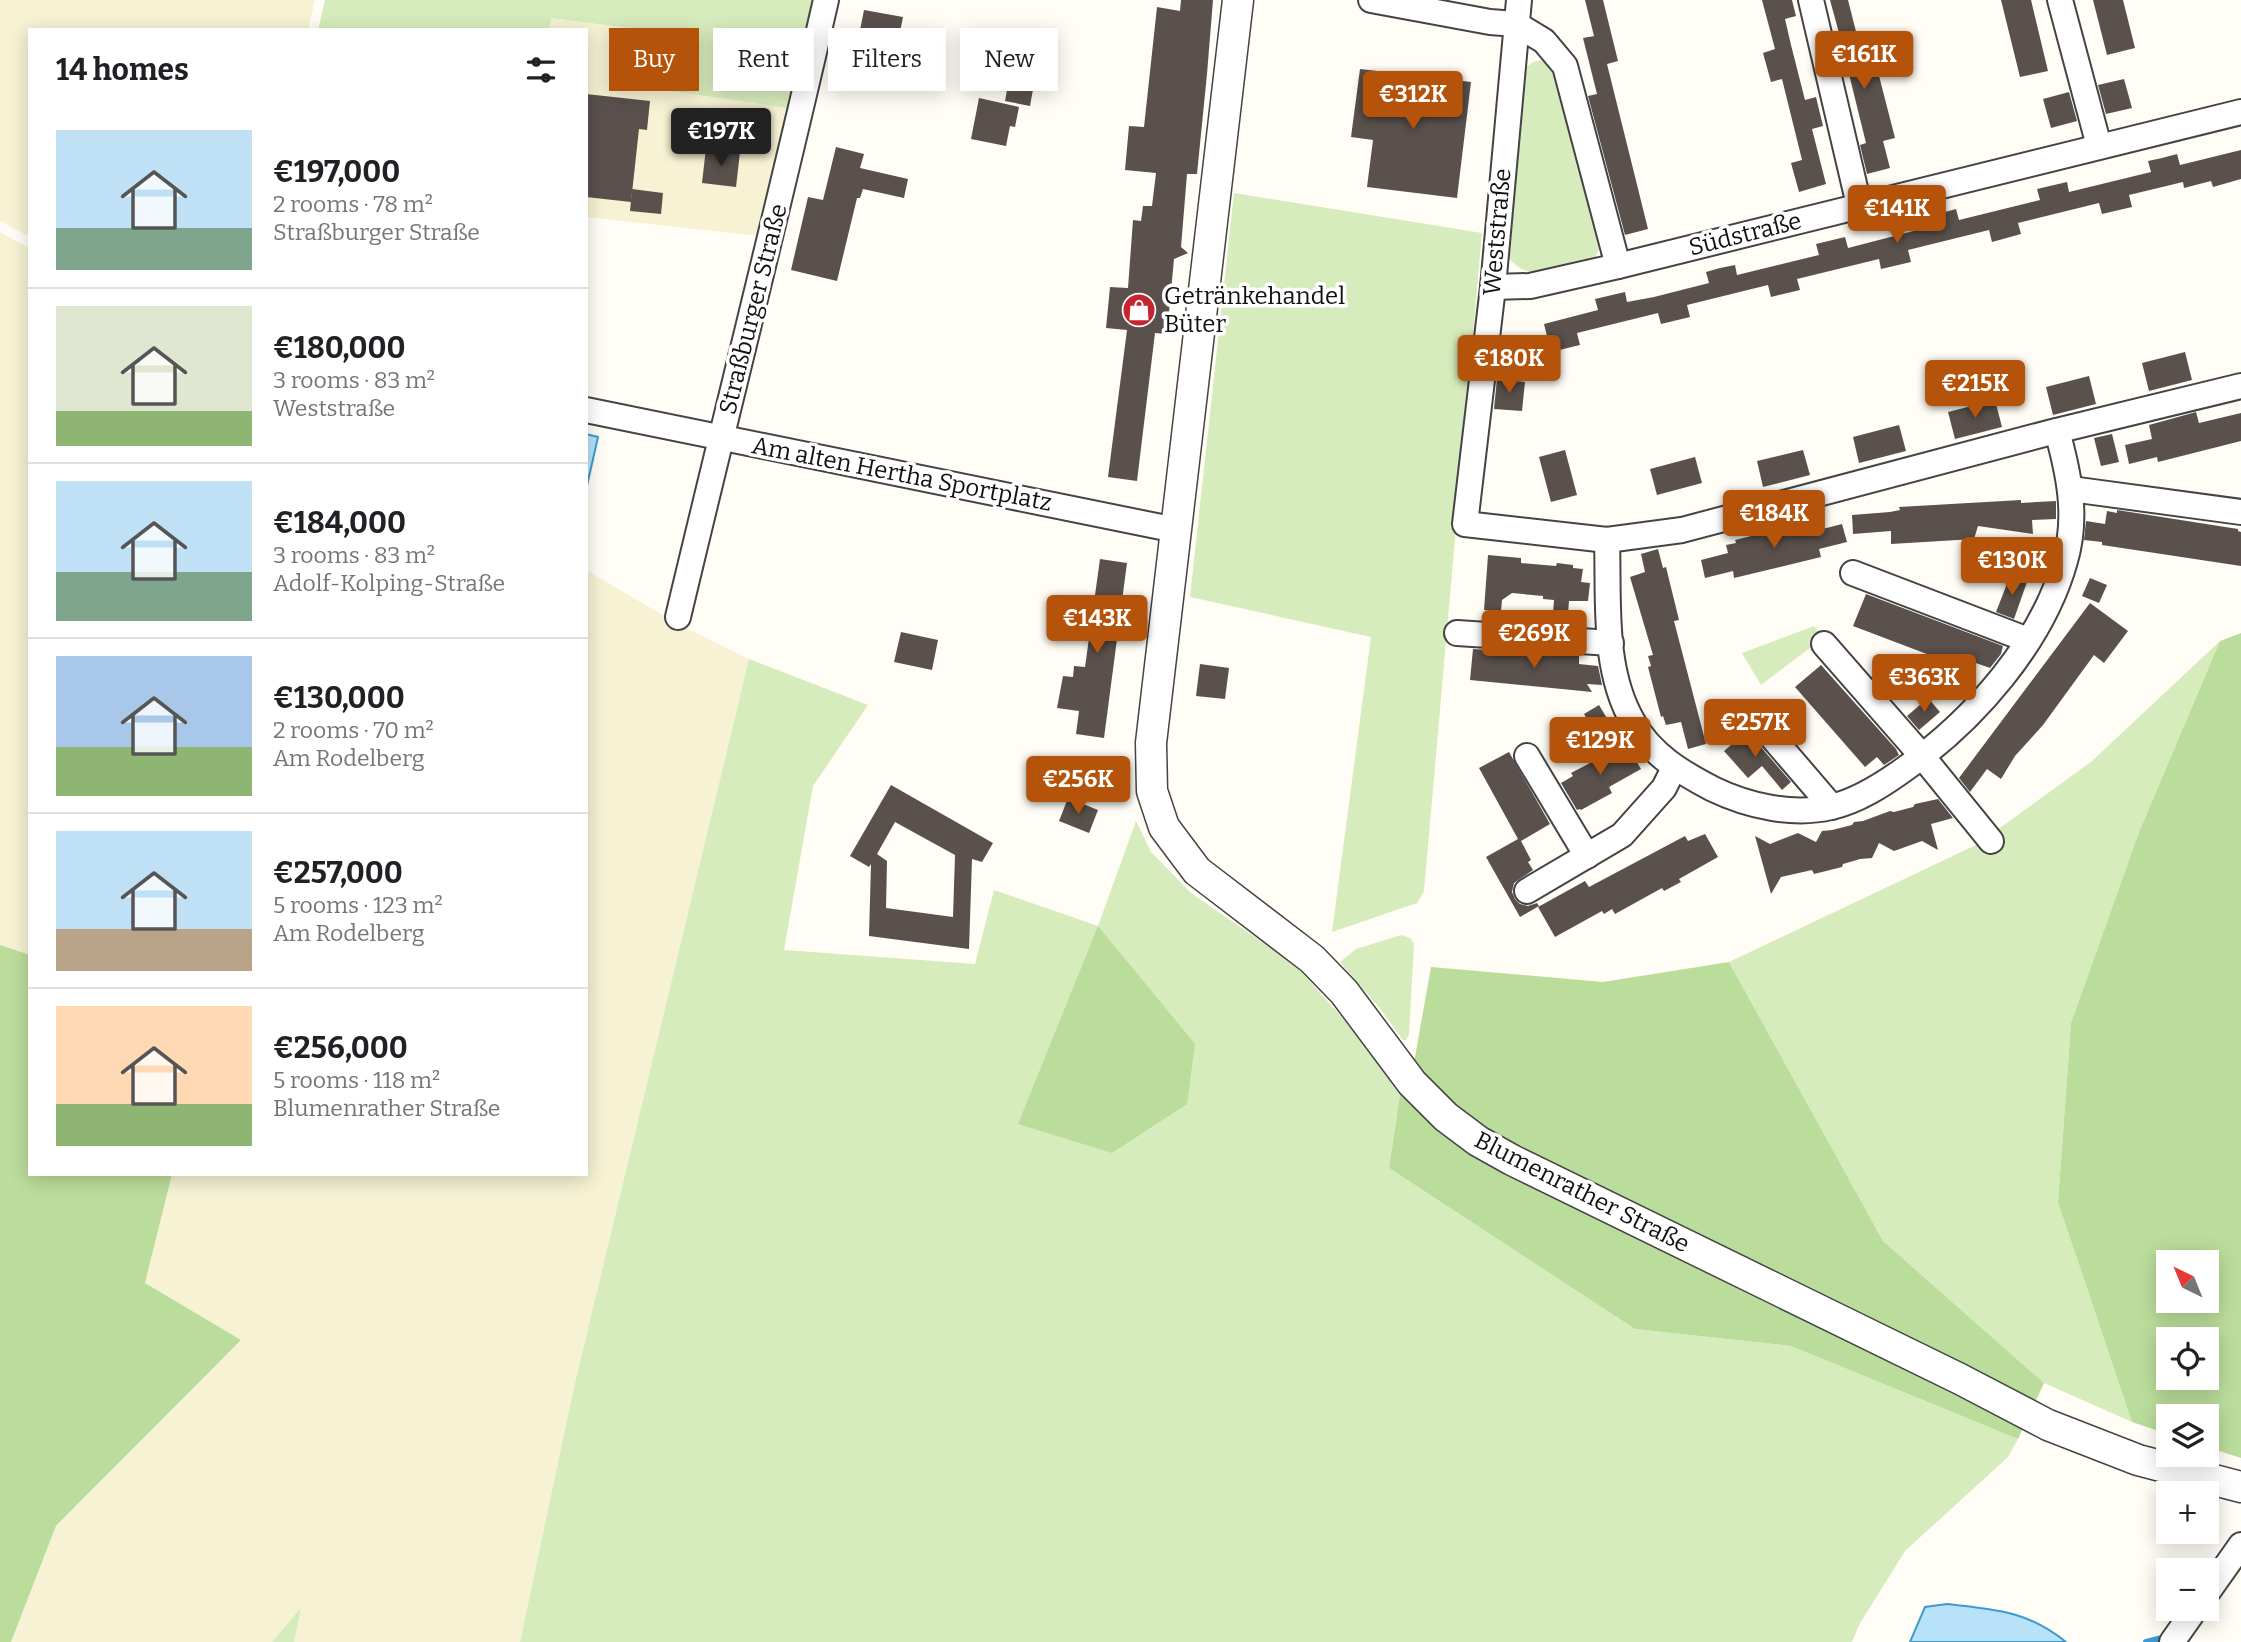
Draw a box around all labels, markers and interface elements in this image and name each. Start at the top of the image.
chip: Buy [609,28,699,91]
chip: Rent [713,28,814,91]
chip: Filters [828,28,946,91]
chip: New [960,28,1058,91]
pin: €161K [1815,32,1913,91]
text: €161K [1831,40,1897,68]
icon: filters [522,51,560,89]
text: 14 homes [56,52,189,88]
pin: €312K [1364,72,1462,131]
text: €312K [1379,80,1447,108]
pin: €197K [672,108,770,168]
text: €197K [687,117,755,145]
text: €197,000 [273,154,400,190]
icon: home [112,158,196,242]
street label: Weststraße [1477,167,1517,297]
pin: €141K [1848,186,1946,245]
text: 2 rooms · 78 m² [273,190,433,218]
text: €141K [1864,194,1930,222]
street label: Straßburger Straße [713,201,793,417]
street label: Südstraße [1686,207,1804,261]
text: Straßburger Straße [273,218,480,246]
place label: Getränkehandel Büter [1164,282,1345,338]
shop icon: Getränkehandel Büter [1120,291,1158,329]
text: €180,000 [273,330,406,366]
icon: home [112,334,196,418]
pin: €180K [1460,336,1558,395]
text: €180K [1474,344,1544,372]
pin: €215K [1926,360,2024,420]
text: 3 rooms · 83 m² [273,366,435,394]
text: €215K [1941,369,2009,397]
text: Weststraße [273,394,395,422]
street label: Am alten Hertha Sportplatz [750,431,1054,517]
pin: €184K [1725,490,1823,550]
text: €184K [1739,499,1809,527]
text: €184,000 [273,505,406,541]
icon: home [112,509,196,593]
pin: €130K [1963,538,2061,597]
text: 3 rooms · 83 m² [273,541,435,569]
text: €130K [1977,546,2047,574]
text: Adolf-Kolping-Straße [273,569,505,597]
pin: €143K [1048,596,1146,655]
text: €143K [1062,604,1132,632]
pin: €269K [1485,610,1583,670]
text: €269K [1498,619,1570,647]
pin: €363K [1875,654,1973,714]
text: €363K [1888,663,1960,691]
text: €130,000 [273,680,405,716]
icon: home [112,684,196,768]
pin: €257K [1706,700,1804,759]
text: €257K [1720,708,1790,736]
text: 2 rooms · 70 m² [273,716,434,744]
pin: €129K [1551,718,1649,777]
text: €129K [1566,726,1634,754]
text: Am Rodelberg [273,744,425,772]
pin: €256K [1029,756,1127,816]
text: €256K [1042,765,1114,793]
text: €257,000 [273,855,403,891]
icon: home [112,859,196,943]
text: 5 rooms · 123 m² [273,891,443,919]
text: Am Rodelberg [273,919,425,947]
text: €256,000 [273,1030,408,1066]
icon: home [112,1034,196,1118]
text: 5 rooms · 118 m² [273,1066,440,1094]
text: Blumenrather Straße [273,1094,500,1122]
street label: Blumenrather Straße [1470,1126,1694,1258]
north arrow [2156,1250,2219,1312]
map controls [2156,1250,2219,1621]
button: locate [2156,1327,2219,1390]
button: layers [2156,1404,2219,1467]
button: + [2156,1481,2219,1544]
button: − [2156,1558,2219,1621]

